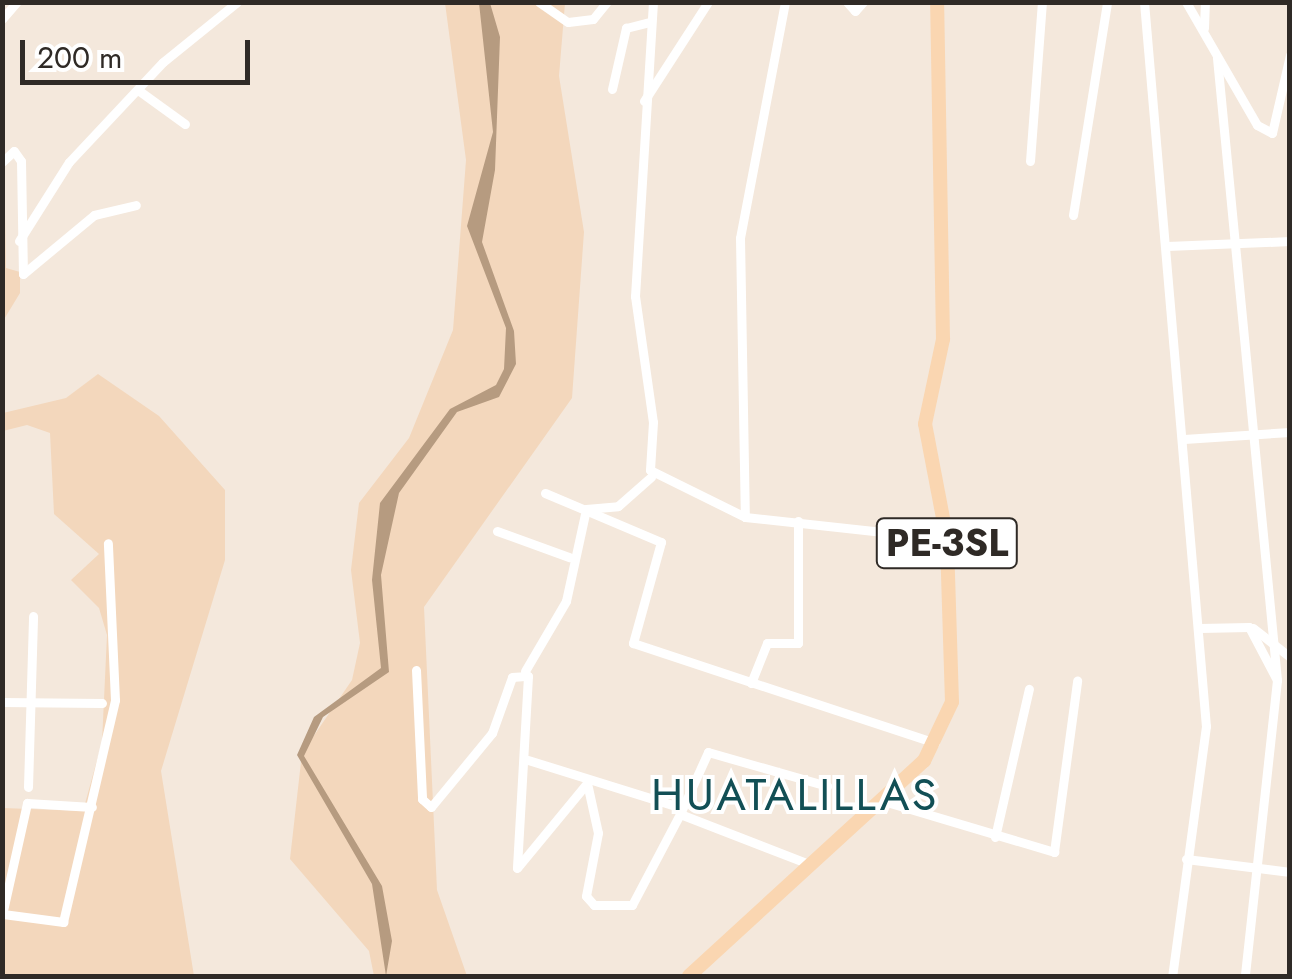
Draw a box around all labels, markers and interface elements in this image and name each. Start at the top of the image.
scale bar [25,20,255,82]
text: 200 m [37,36,122,79]
road number: PE-3SL [874,510,1020,576]
district label: HUATALILLAS [651,768,939,822]

